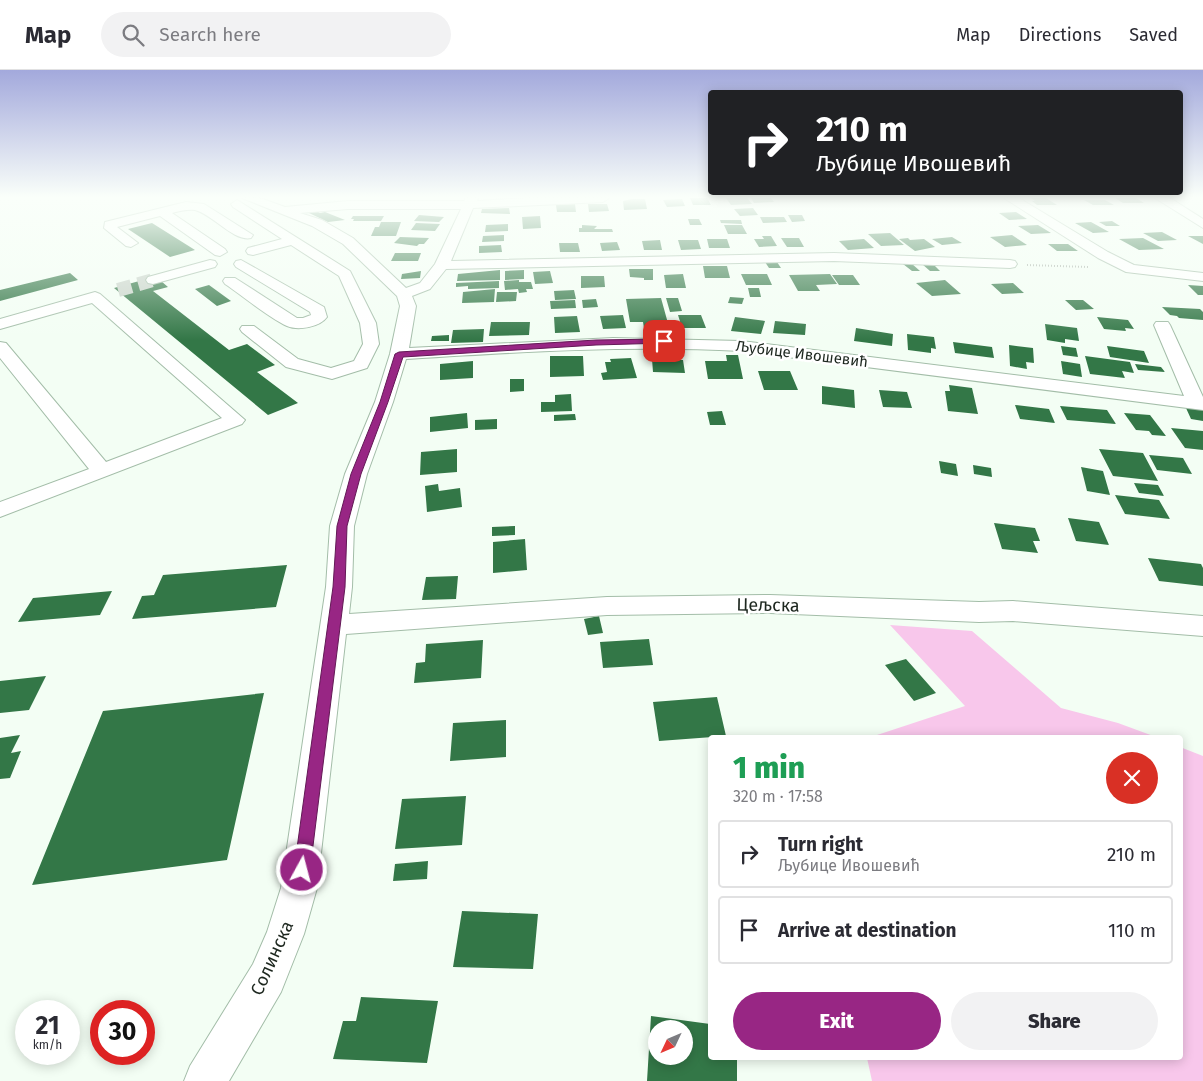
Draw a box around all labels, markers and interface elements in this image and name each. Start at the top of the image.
search box [101,12,451,57]
text: Map [25,21,71,49]
icon: search [119,21,147,49]
text: Search here [159,23,261,46]
text: Map [956,24,991,46]
text: Directions [1019,24,1101,46]
text: Saved [1129,24,1178,46]
text: 210 m [816,108,908,150]
icon: right [733,110,798,175]
text: Љубице Ивошевић [816,150,1011,177]
pin [643,320,685,362]
icon: arrive [650,327,678,355]
street label: Љубице Ивошевић [735,337,869,371]
street label: Цељска [736,593,800,617]
text: 1 min [733,750,805,786]
button: close [1106,752,1158,804]
text: 320 m · 17:58 [733,787,823,806]
text: Turn right [778,833,863,856]
icon: right [735,840,763,868]
position arrow [275,843,327,895]
text: 210 m [1107,843,1156,866]
text: Љубице Ивошевић [778,856,920,875]
icon: arrive [735,916,763,944]
street label: Солинска [246,917,298,999]
text: Arrive at destination [778,919,957,942]
text: 110 m [1108,919,1156,942]
button: Exit [733,992,941,1050]
button: Share [951,992,1158,1050]
speed limit sign: 30 [90,1000,155,1065]
text: 21 [36,1011,59,1041]
north arrow [648,1020,692,1065]
map controls [648,1020,693,1065]
text: km/h [33,1038,62,1052]

